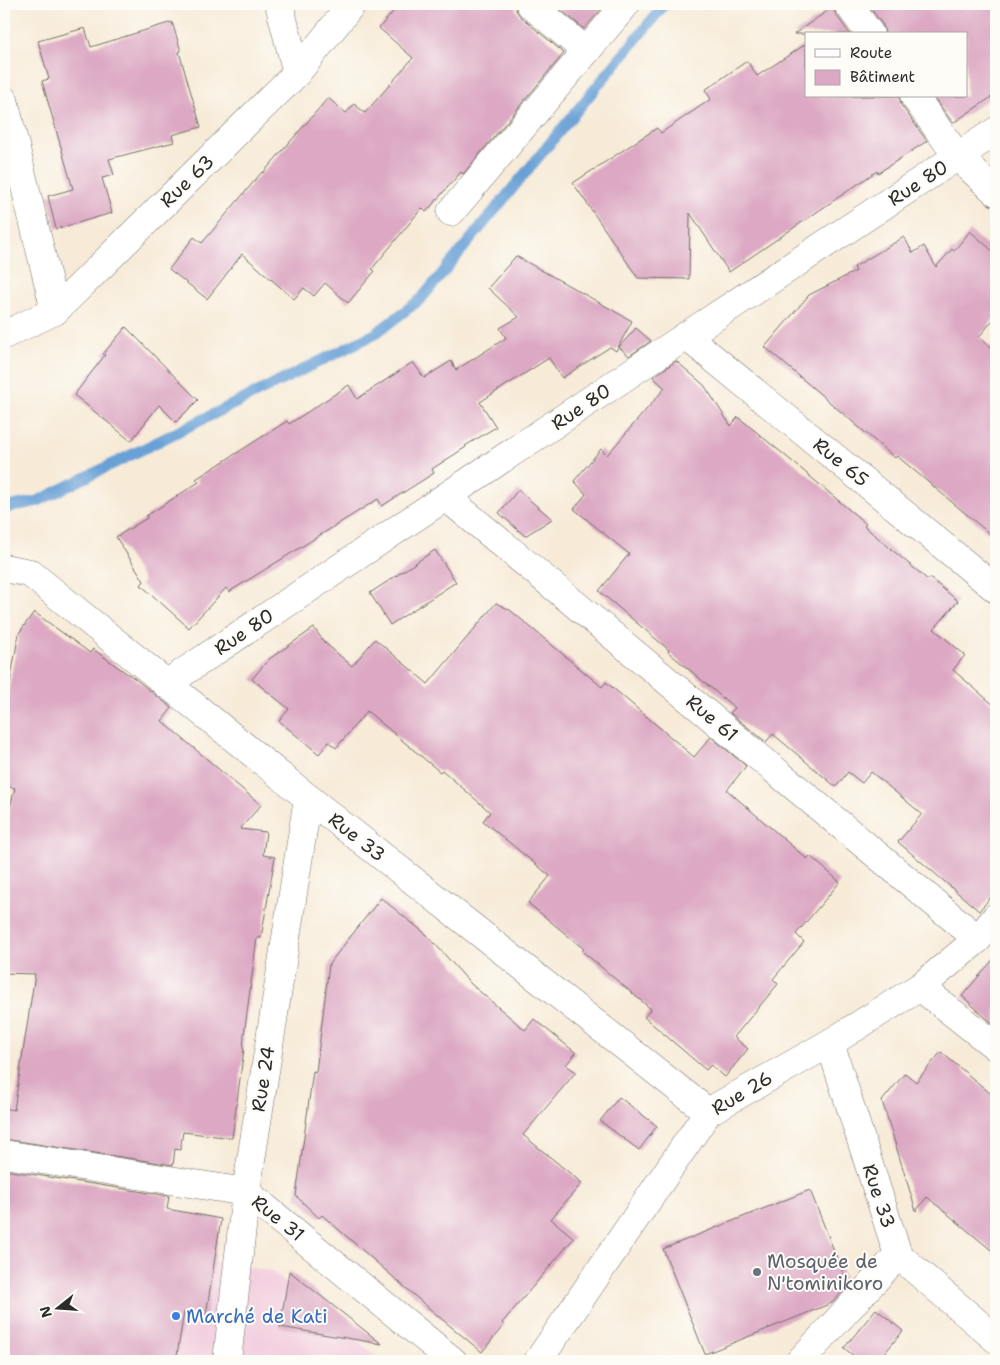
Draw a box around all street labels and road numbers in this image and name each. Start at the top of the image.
street label: Rue 63 [155,149,219,213]
street label: Rue 80 [883,154,953,212]
street label: Rue 80 [546,378,616,436]
street label: Rue 65 [808,432,874,492]
street label: Rue 80 [209,603,279,661]
street label: Rue 61 [681,689,743,747]
street label: Rue 33 [323,807,391,867]
street label: Rue 24 [245,1044,281,1114]
street label: Rue 26 [707,1065,777,1121]
street label: Rue 33 [857,1161,901,1231]
street label: Rue 31 [246,1189,310,1247]

